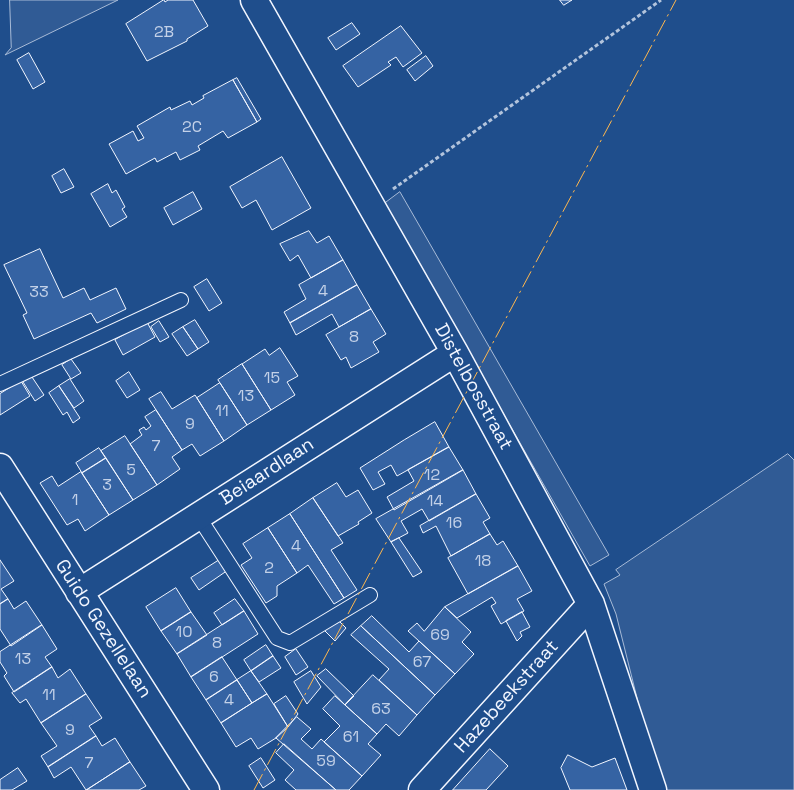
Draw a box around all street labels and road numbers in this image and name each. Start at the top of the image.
street label: Distelbosstraat [429,320,517,454]
street label: Beiaardlaan [216,433,318,511]
street label: Guido Gezellelaan [50,555,156,703]
street label: Hazebeekstraat [450,636,564,758]

